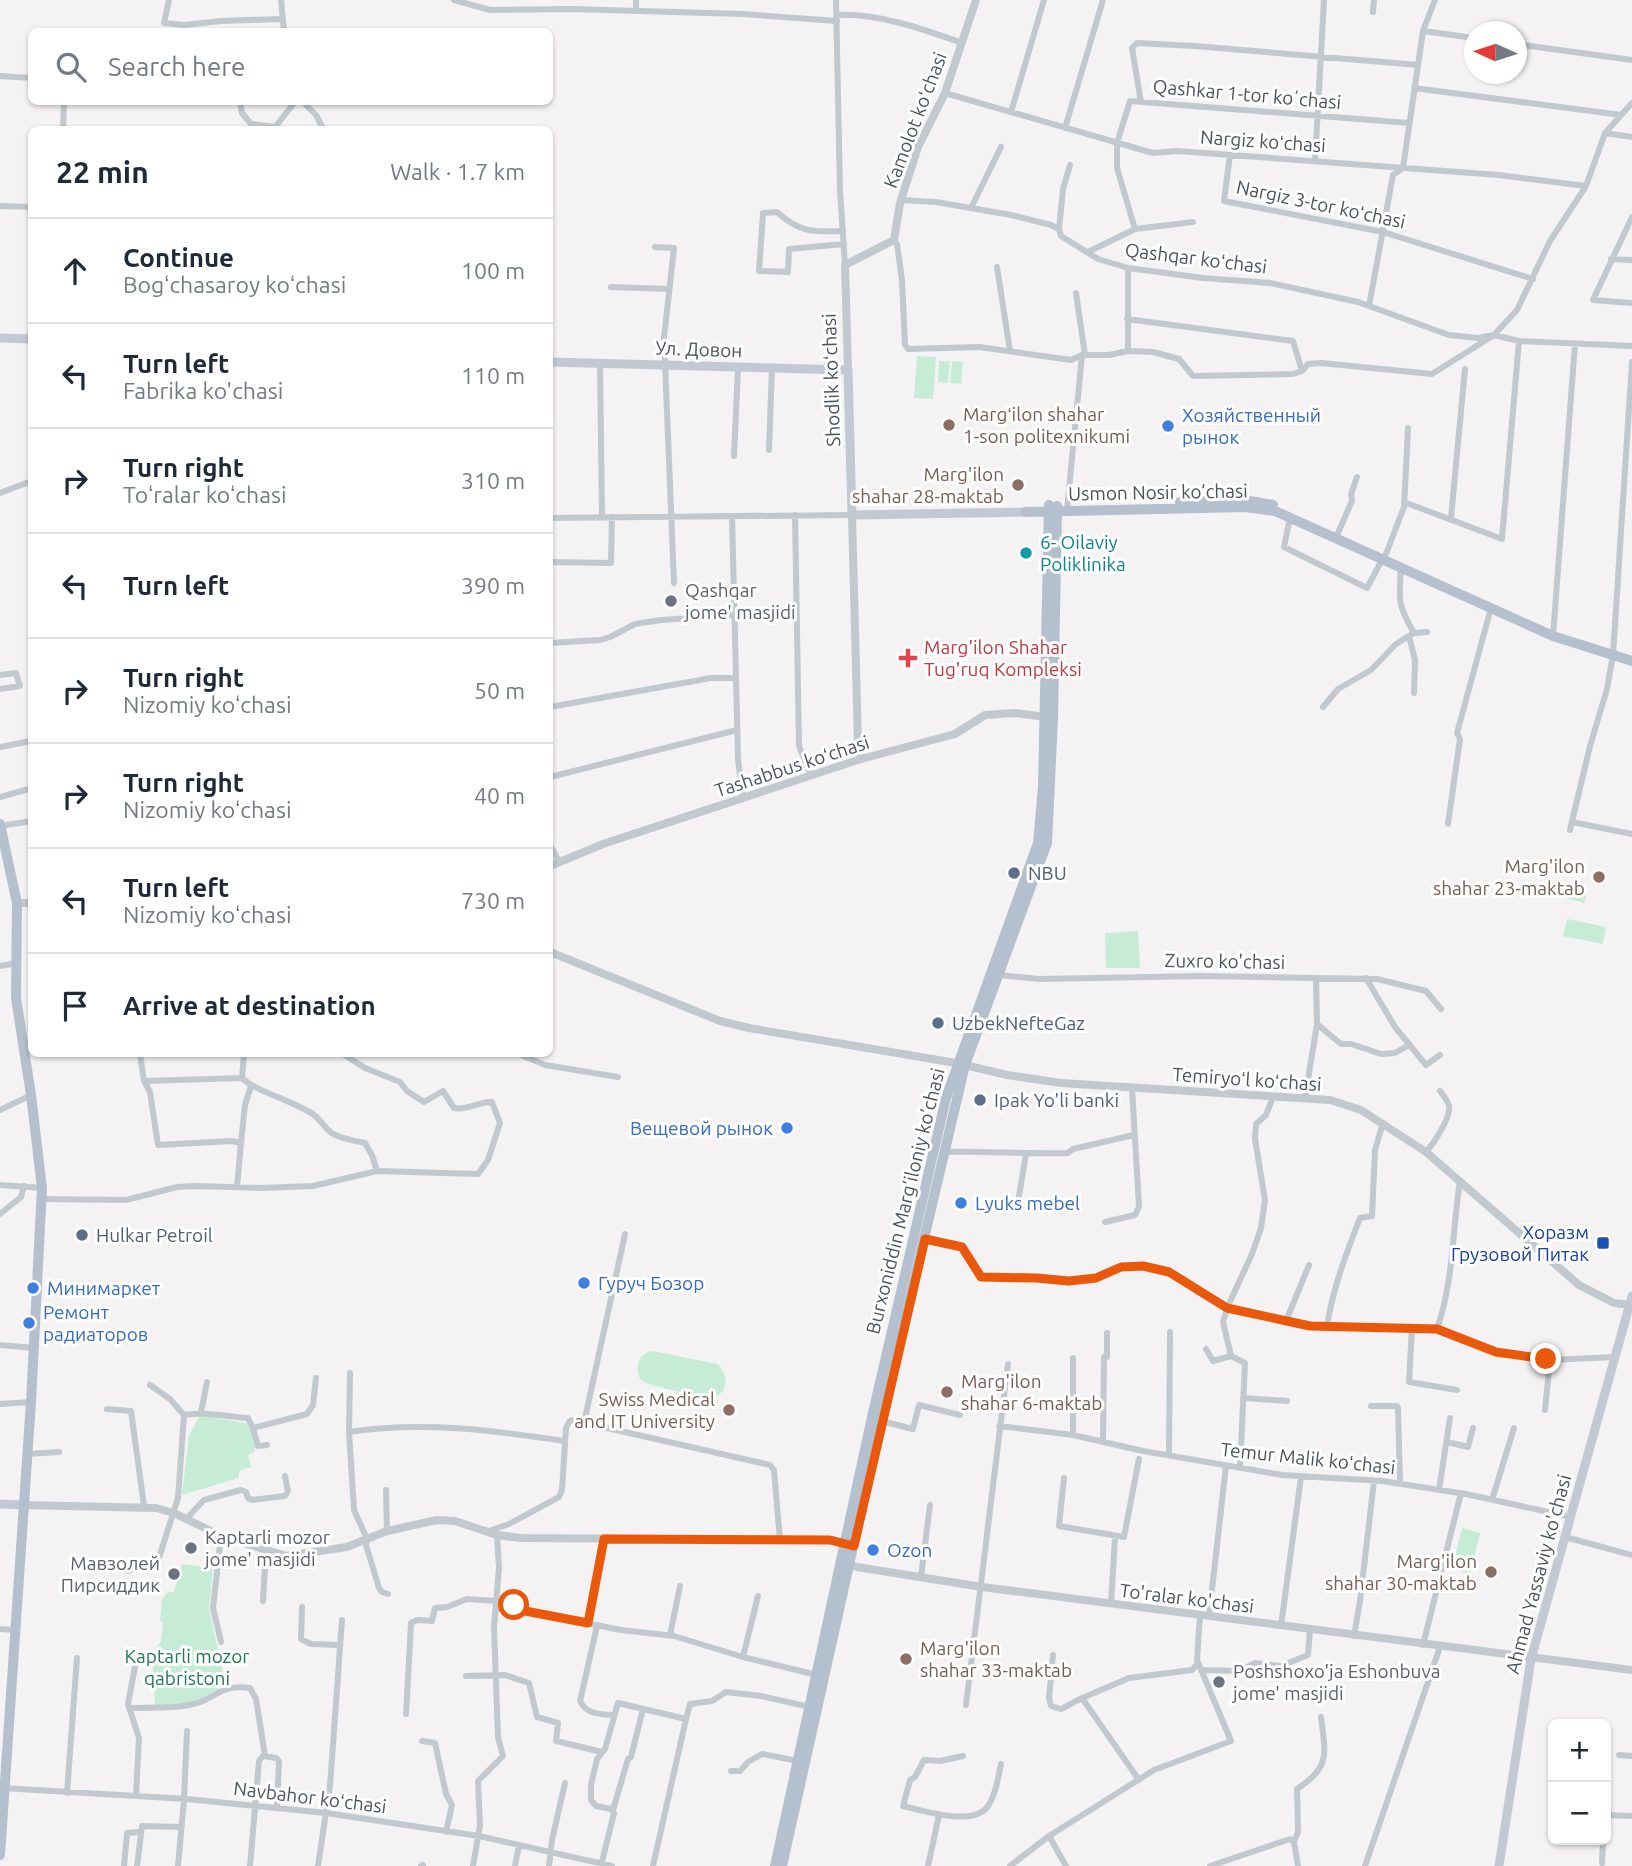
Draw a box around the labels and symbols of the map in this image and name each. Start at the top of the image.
north arrow [1464,21,1527,84]
street label: Kamolot koʻchasi [879,49,951,191]
street label: Qashkar 1-tor koʼchasi [1152,75,1342,113]
street label: Nargiz koʻchasi [1199,126,1327,156]
street label: Nargiz 3-tor koʻchasi [1234,175,1408,233]
street label: Qashqar koʻchasi [1124,238,1268,278]
street label: Shodlik koʻchasi [818,313,844,447]
street label: Ул. Довон [655,336,743,362]
place label: Margʻilon shahar 1-son politexnikumi [963,403,1130,447]
place label: Хозяйственный рынок [1182,404,1321,448]
marker: Margʻilon shahar 1-son politexnikumi [941,417,957,433]
marker: Хозяйственный рынок [1160,418,1176,434]
place label: Marg'ilon shahar 28-maktab [852,463,1004,507]
marker: Marg'ilon shahar 28-maktab [1010,477,1026,493]
street label: Usmon Nosir ko‘chasi [1068,479,1248,505]
place label: 6- Oilaviy Poliklinika [1040,531,1126,575]
marker: 6- Oilaviy Poliklinika [1018,545,1034,561]
place label: Qashqar jome' masjidi [683,579,796,623]
marker: Qashqar jome' masjidi [663,593,679,609]
place label: Marg'ilon Shahar Tug'ruq Kompleksi [924,636,1082,680]
marker: Marg'ilon Shahar Tug'ruq Kompleksi [898,648,918,668]
street label: Tashabbus koʻchasi [712,731,872,801]
place label: Marg'ilon shahar 23-maktab [1433,855,1585,899]
place label: NBU [1028,862,1067,884]
marker: NBU [1006,865,1022,881]
marker: Marg'ilon shahar 23-maktab [1591,869,1607,885]
street label: Zuxro ko'chasi [1165,949,1285,973]
place label: UzbekNefteGaz [952,1012,1085,1034]
marker: UzbekNefteGaz [930,1015,946,1031]
street label: Temiryoʻl koʻchasi [1172,1063,1322,1095]
street label: Burxoniddin Marg’iloniy ko’chasi [861,1066,949,1336]
place label: Ipak Yo'li banki [994,1089,1119,1111]
marker: Ipak Yo'li banki [972,1092,988,1108]
place label: Вещевой рынок [630,1117,773,1139]
marker: Вещевой рынок [779,1120,795,1136]
place label: Lyuks mebel [975,1192,1080,1214]
marker: Lyuks mebel [953,1195,969,1211]
place label: Хоразм Грузовой Питак [1451,1221,1589,1265]
place label: Hulkar Petroil [96,1224,213,1246]
marker: Hulkar Petroil [74,1227,90,1243]
marker: Хоразм Грузовой Питак [1595,1235,1611,1251]
place label: Гуруч Бозор [598,1272,704,1294]
marker: Гуруч Бозор [576,1275,592,1291]
place label: Минимаркет [47,1277,161,1299]
marker: Минимаркет [25,1280,41,1296]
place label: Ремонт радиаторов [43,1301,148,1345]
marker: Ремонт радиаторов [21,1315,37,1331]
route end [1530,1343,1561,1374]
place label: Marg'ilon shahar 6-maktab [961,1370,1102,1414]
marker: Marg'ilon shahar 6-maktab [939,1384,955,1400]
place label: Swiss Medical and IT University [574,1388,715,1432]
marker: Swiss Medical and IT University [721,1402,737,1418]
street label: Temur Malik koʻchasi [1220,1438,1396,1478]
street label: Ahmad Yassaviy ko'chasi [1501,1472,1575,1676]
place label: Kaptarli mozor jome' masjidi [203,1526,330,1570]
place label: Ozon [887,1539,932,1561]
marker: Kaptarli mozor jome' masjidi [183,1540,199,1556]
marker: Ozon [865,1542,881,1558]
place label: Marg'ilon shahar 30-maktab [1325,1550,1477,1594]
place label: Мавзолей Пирсиддик [61,1552,160,1596]
marker: Marg'ilon shahar 30-maktab [1483,1564,1499,1580]
marker: Мавзолей Пирсиддик [166,1566,182,1582]
street label: To'ralar ko'chasi [1119,1579,1255,1617]
route start [498,1589,529,1620]
place label: Marg'ilon shahar 33-maktab [920,1637,1072,1681]
park label: Kaptarli mozor qabristoni [125,1645,249,1689]
marker: Marg'ilon shahar 33-maktab [898,1651,914,1667]
place label: Poshshoxo'ja Eshonbuva jome' masjidi [1231,1660,1440,1704]
marker: Poshshoxo'ja Eshonbuva jome' masjidi [1211,1674,1227,1690]
street label: Navbahor koʻchasi [232,1777,388,1817]

